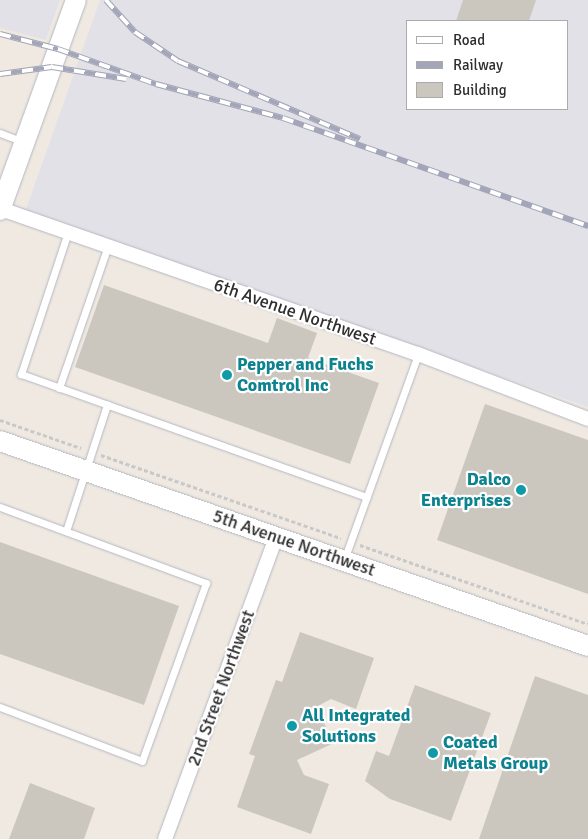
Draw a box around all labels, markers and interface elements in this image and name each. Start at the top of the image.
legend [406,20,568,110]
text: Road [453,31,485,49]
text: Railway [453,56,503,74]
text: Building [453,81,507,99]
street label: 6th Avenue Northwest [211,274,379,350]
place label: Pepper and Fuchs Comtrol Inc [237,354,373,396]
marker: Pepper and Fuchs Comtrol Inc [221,369,233,381]
place label: Dalco Enterprises [421,469,511,512]
marker: Dalco Enterprises [515,484,527,496]
street label: 5th Avenue Northwest [210,505,378,581]
street label: 2nd Street Northwest [183,607,259,769]
place label: All Integrated Solutions [302,705,410,748]
marker: All Integrated Solutions [286,720,298,732]
place label: Coated Metals Group [443,732,548,774]
marker: Coated Metals Group [427,747,439,759]

